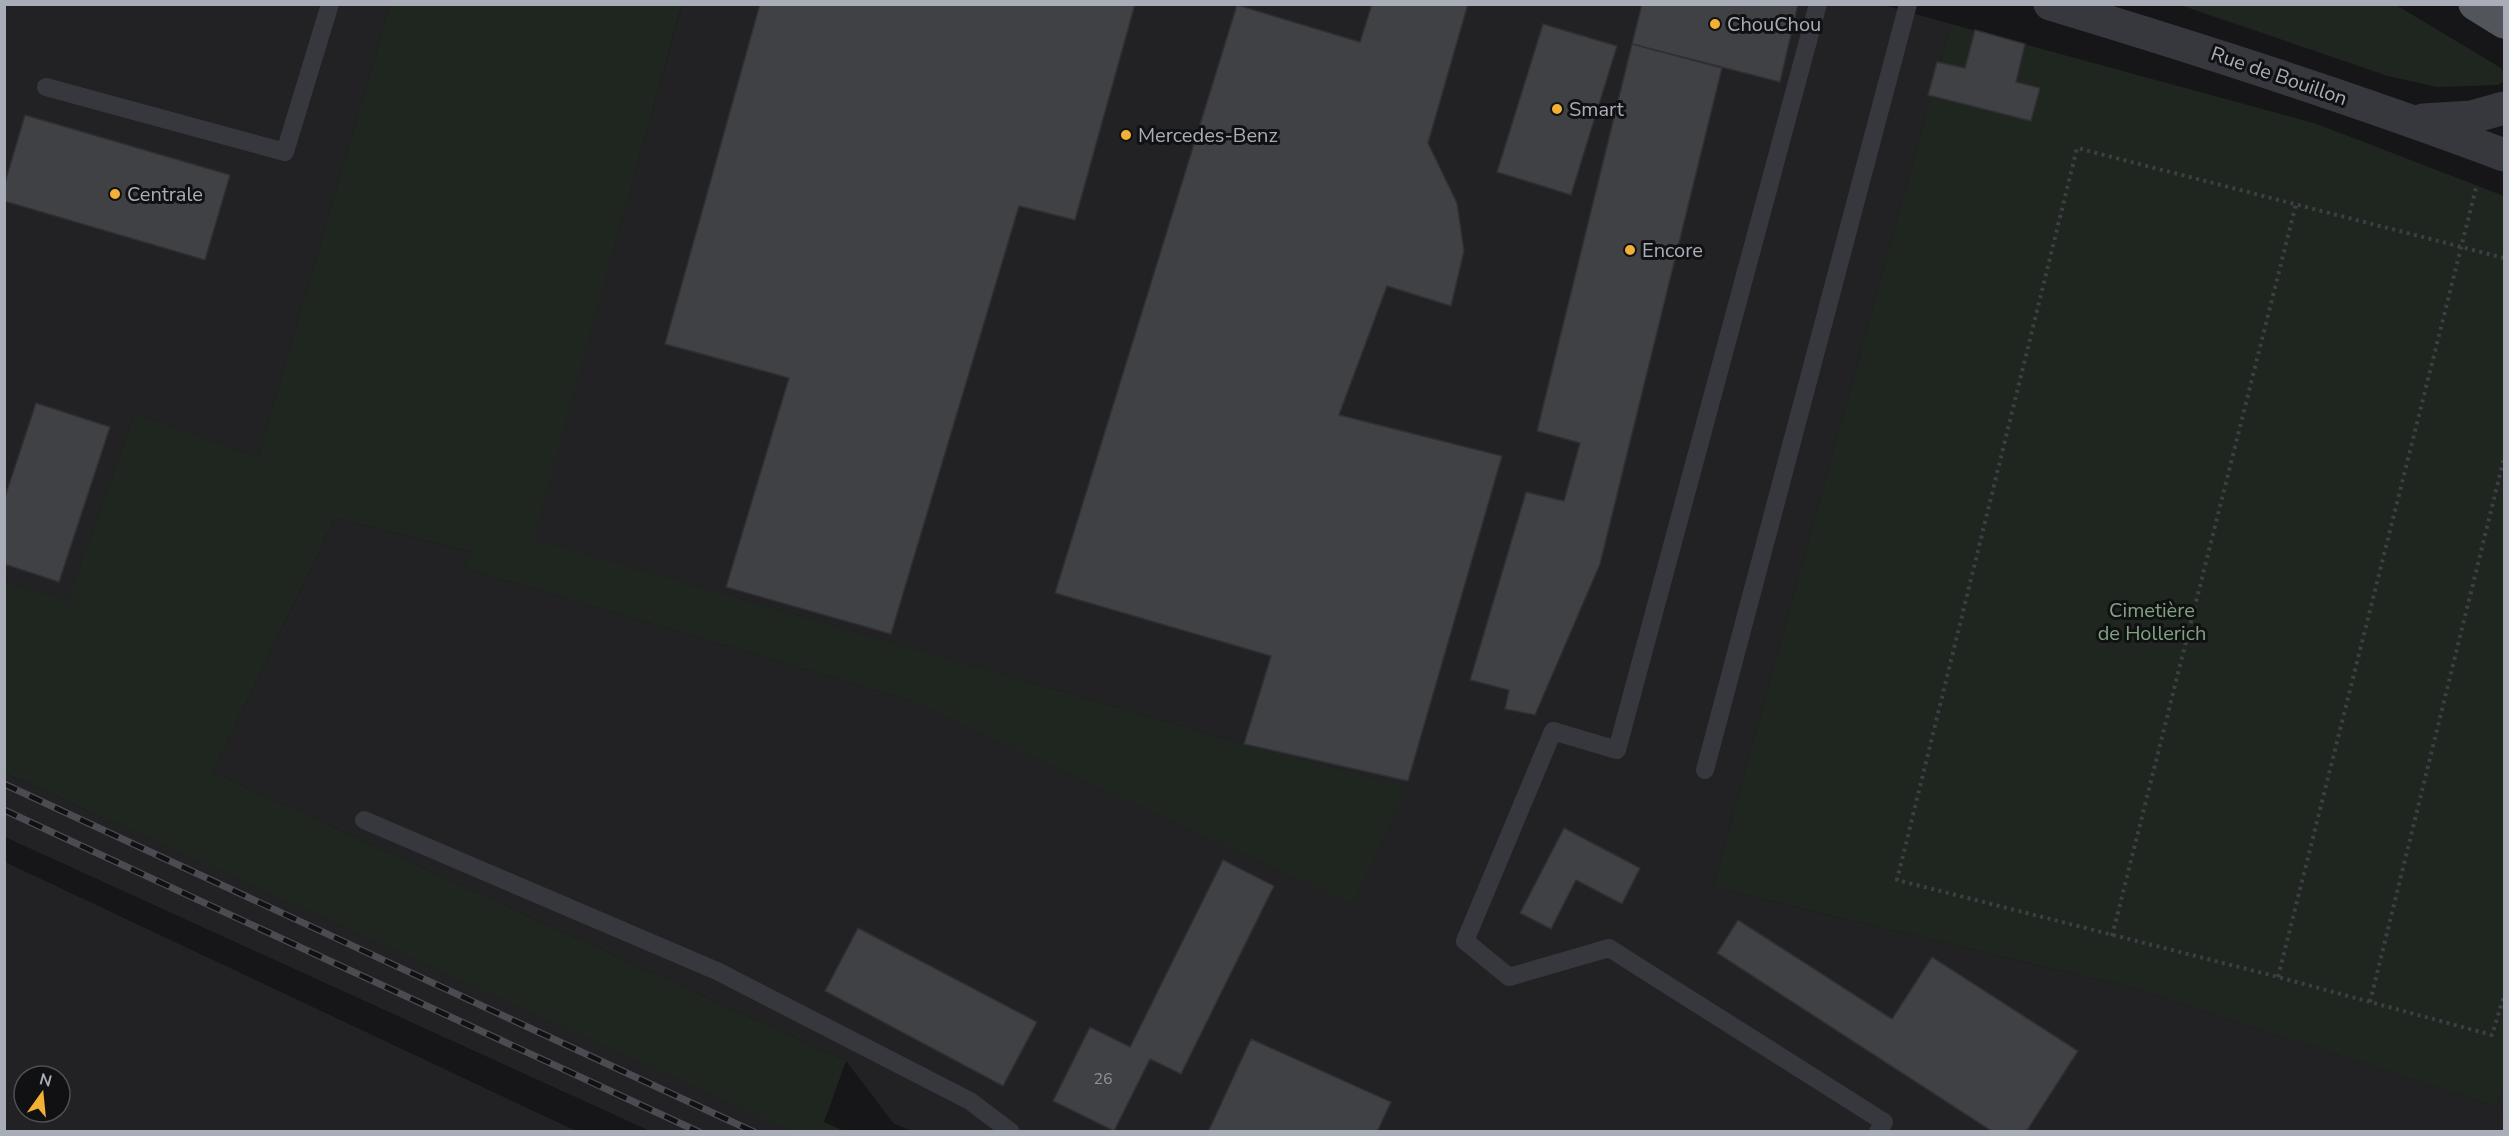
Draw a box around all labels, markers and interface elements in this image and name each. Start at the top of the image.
place label: ChouChou [1727,11,1821,38]
marker: ChouChou [1708,17,1722,31]
street label: Rue de Bouillon [2207,40,2351,112]
place label: Smart [1569,96,1625,123]
marker: Smart [1550,102,1564,116]
place label: Mercedes-Benz [1138,122,1278,149]
marker: Mercedes-Benz [1119,128,1133,142]
place label: Centrale [127,181,203,208]
marker: Centrale [108,187,122,201]
place label: Encore [1642,237,1703,264]
marker: Encore [1623,243,1637,257]
park label: Cimetière de Hollerich [2098,597,2206,647]
north arrow [12,1064,72,1124]
text: N [37,1068,54,1093]
house number: 26 [1093,1068,1113,1090]

